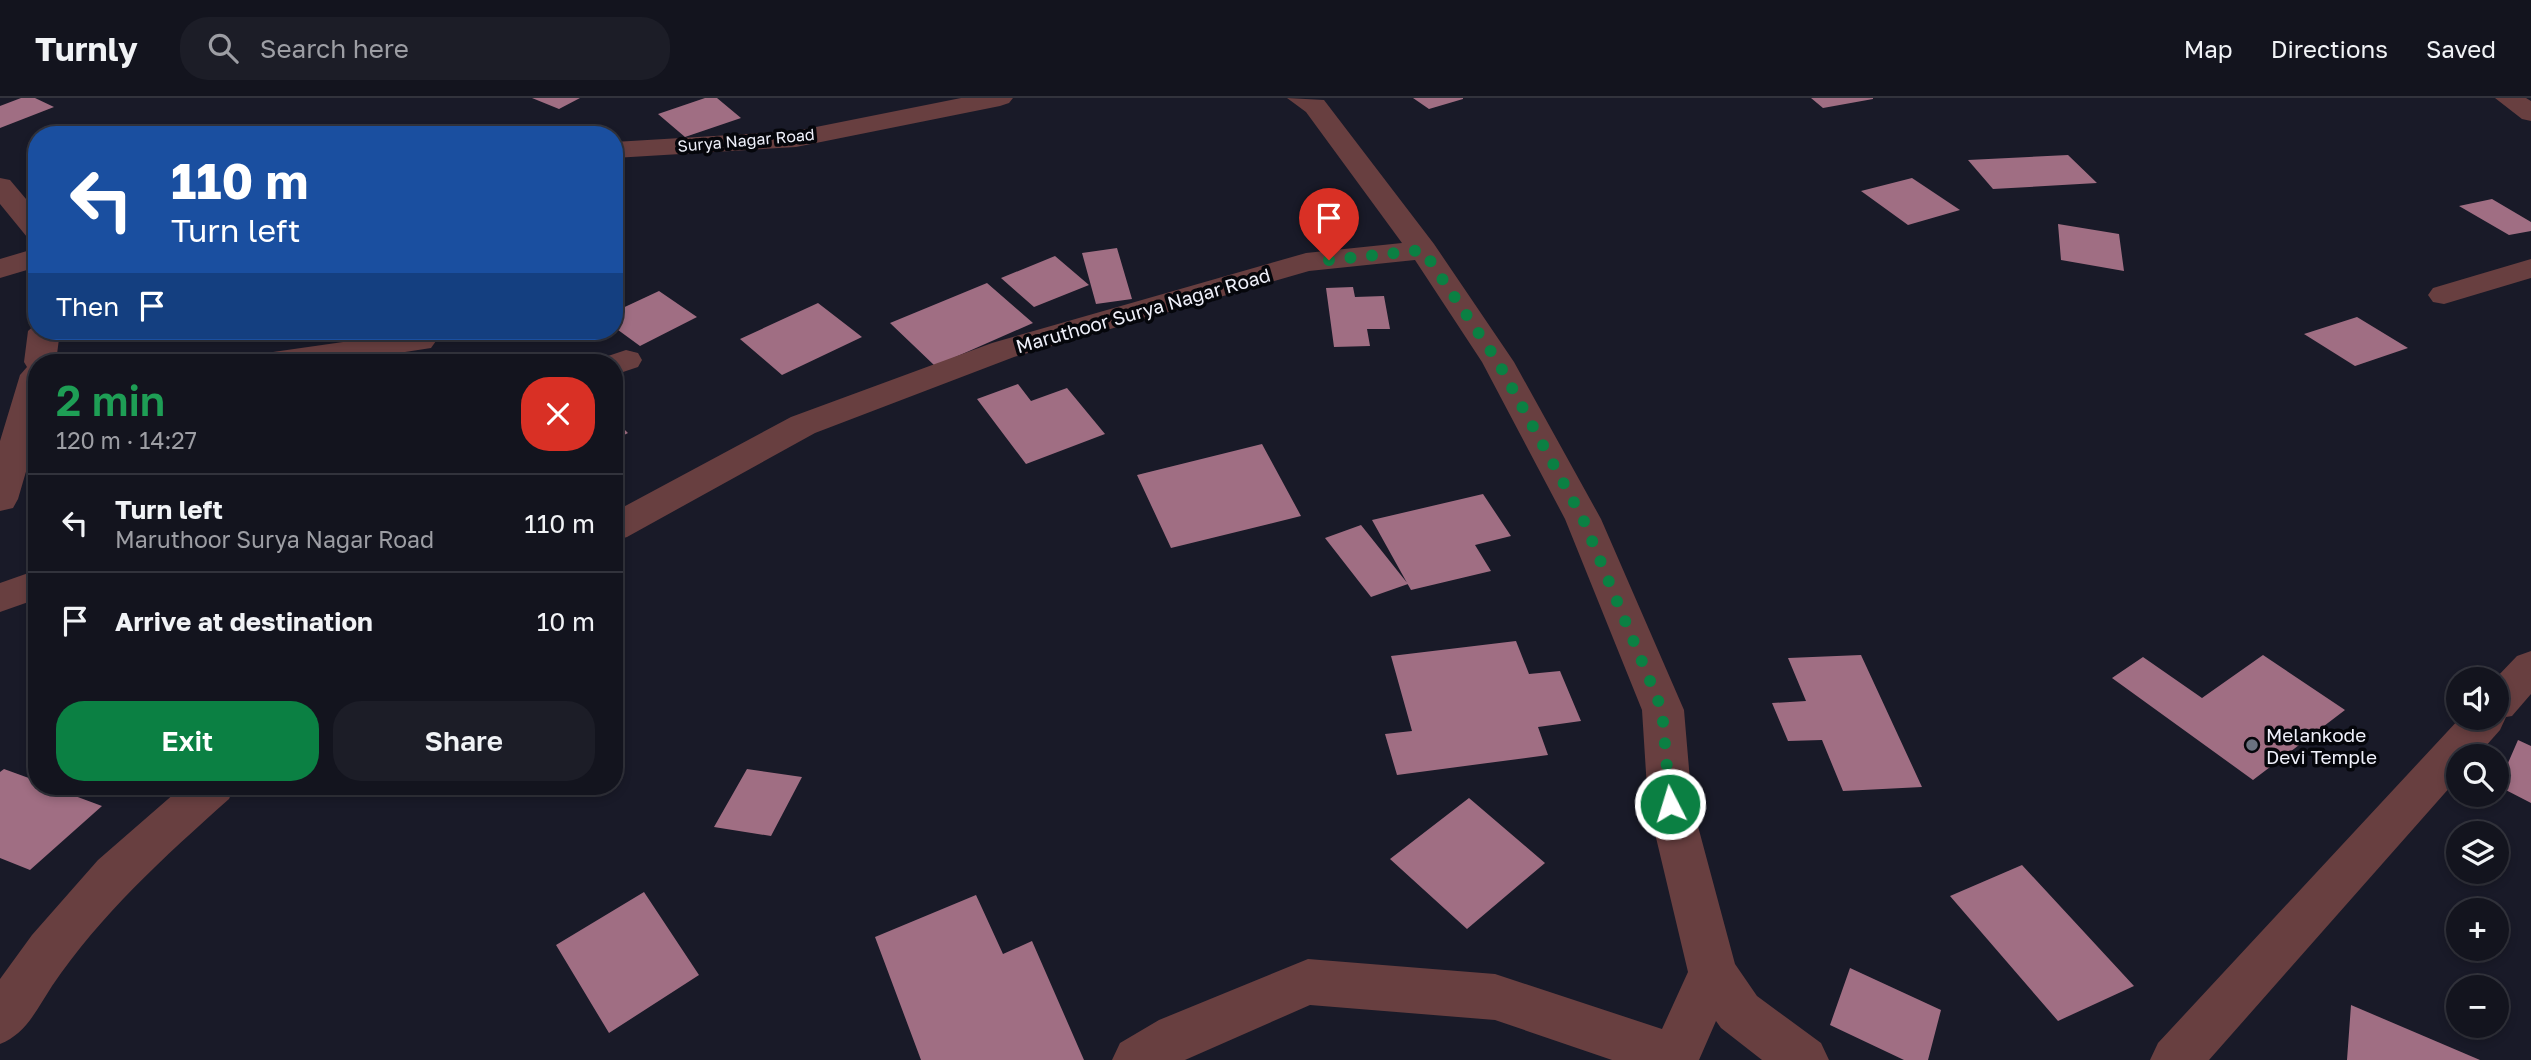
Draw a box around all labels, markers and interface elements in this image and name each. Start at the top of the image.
search box [180,17,670,80]
text: Turnly [35,29,138,68]
icon: search [204,29,242,67]
text: Search here [260,33,409,64]
text: Map [2184,34,2233,63]
text: Directions [2271,34,2388,63]
text: Saved [2426,34,2496,63]
street label: Surya Nagar Road [677,124,815,156]
text: 110 m [171,151,308,210]
icon: left [56,154,147,245]
pin [1299,188,1359,260]
icon: arrive [1310,199,1348,237]
text: Turn left [171,211,300,249]
street label: Maruthoor Surya Nagar Road [1013,263,1273,357]
icon: arrive [133,287,171,325]
text: Then [56,291,119,322]
text: 2 min [56,375,165,425]
button: close [521,377,595,451]
text: 120 m · 14:27 [56,426,197,454]
text: Turn left [115,494,223,525]
icon: left [56,504,94,542]
text: 110 m [524,508,595,539]
text: Maruthoor Surya Nagar Road [115,525,434,553]
icon: arrive [56,602,94,640]
text: Arrive at destination [115,606,373,637]
text: 10 m [537,606,595,637]
map controls [2446,667,2509,1038]
button: sound [2446,667,2509,730]
button: Exit [56,701,319,781]
button: Share [333,701,595,781]
place label: Melankode Devi Temple [2266,723,2377,768]
marker: Melankode Devi Temple [2244,737,2260,753]
button: search [2446,744,2509,807]
position arrow [1633,767,1707,841]
button: layers [2446,821,2509,884]
button: + [2446,898,2509,961]
button: − [2446,975,2509,1038]

